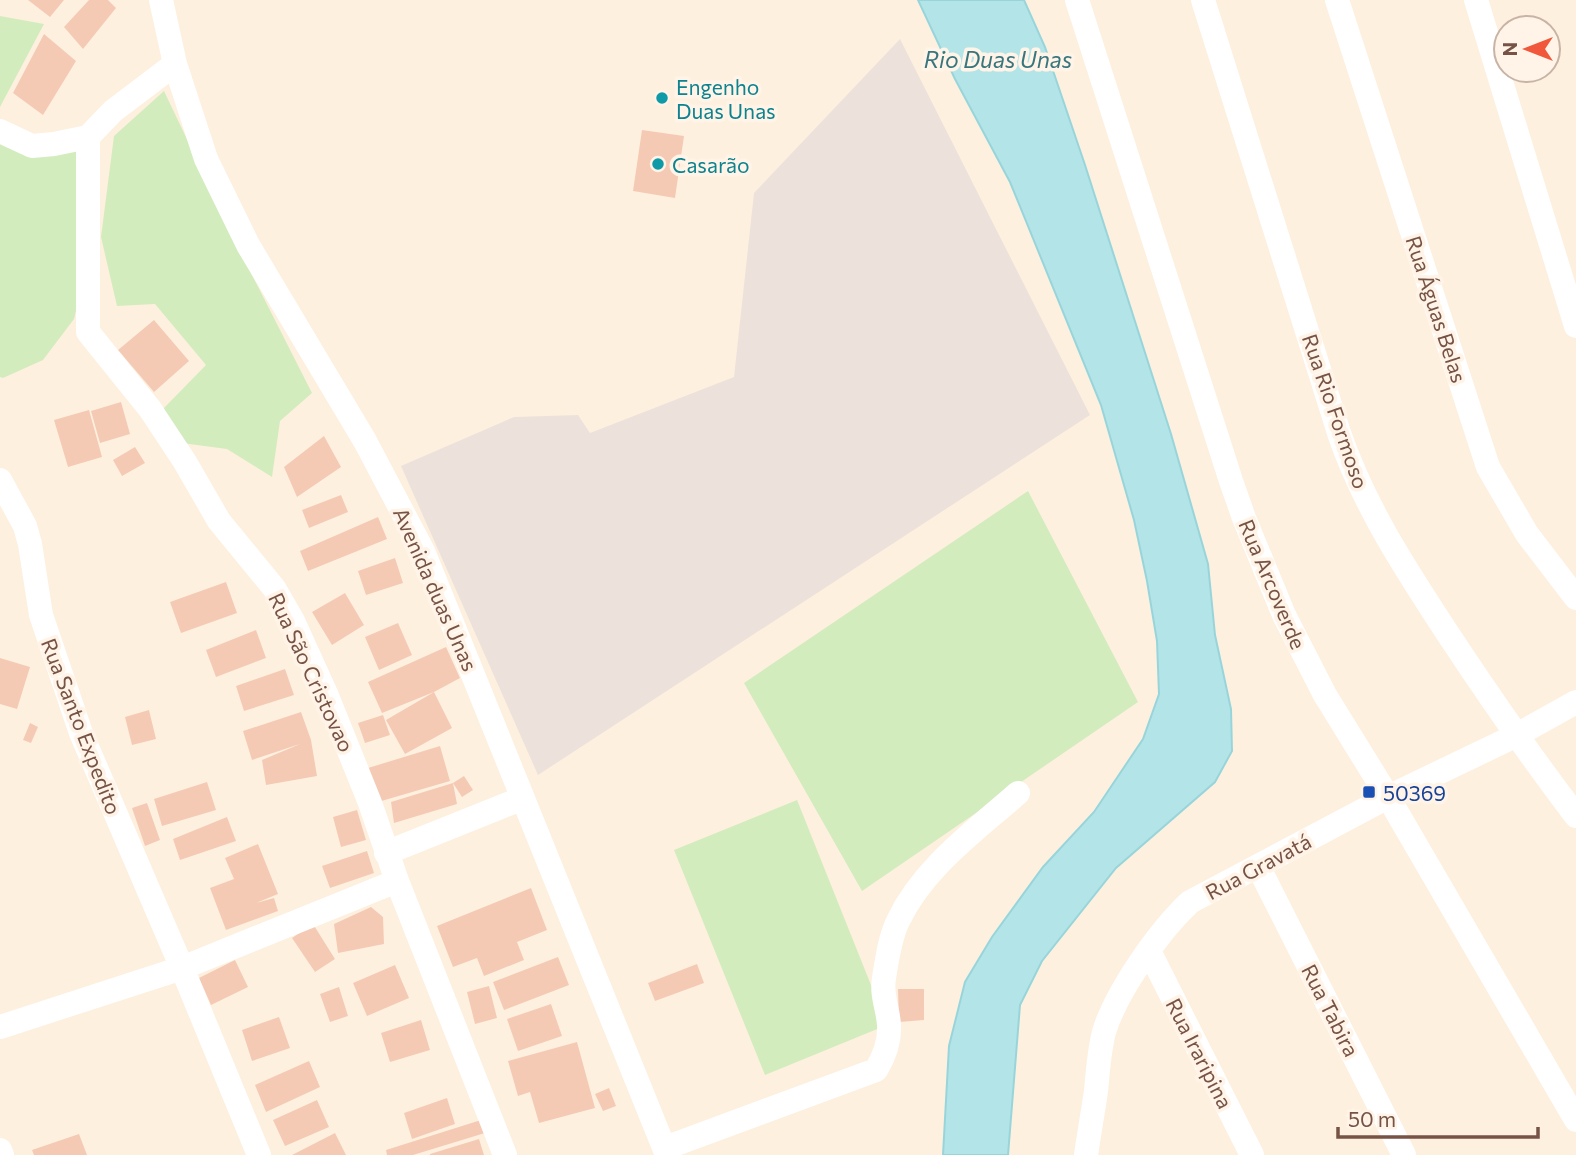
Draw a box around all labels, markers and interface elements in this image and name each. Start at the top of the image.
north arrow [1492,14,1562,84]
text: N [1498,42,1521,56]
water label: Rio Duas Unas [924,45,1072,73]
place label: Engenho Duas Unas [676,74,776,123]
marker: Engenho Duas Unas [654,90,670,106]
place label: Casarão [672,152,750,177]
marker: Casarão [650,156,666,172]
street label: Rua Águas Belas [1401,232,1473,386]
street label: Rua Rio Formoso [1298,330,1374,492]
street label: Avenida duas Unas [389,503,483,675]
street label: Rua Arcoverde [1234,515,1312,653]
street label: Rua São Cristovao [264,588,360,756]
street label: Rua Santo Expedito [37,634,127,818]
place label: 50369 [1383,780,1446,805]
marker: 50369 [1361,784,1377,800]
street label: Rua Gravatá [1201,828,1315,904]
street label: Rua Tabira [1297,960,1365,1060]
street label: Rua Iraripina [1162,994,1238,1112]
scale bar [1338,1096,1538,1140]
text: 50 m [1348,1106,1396,1131]

